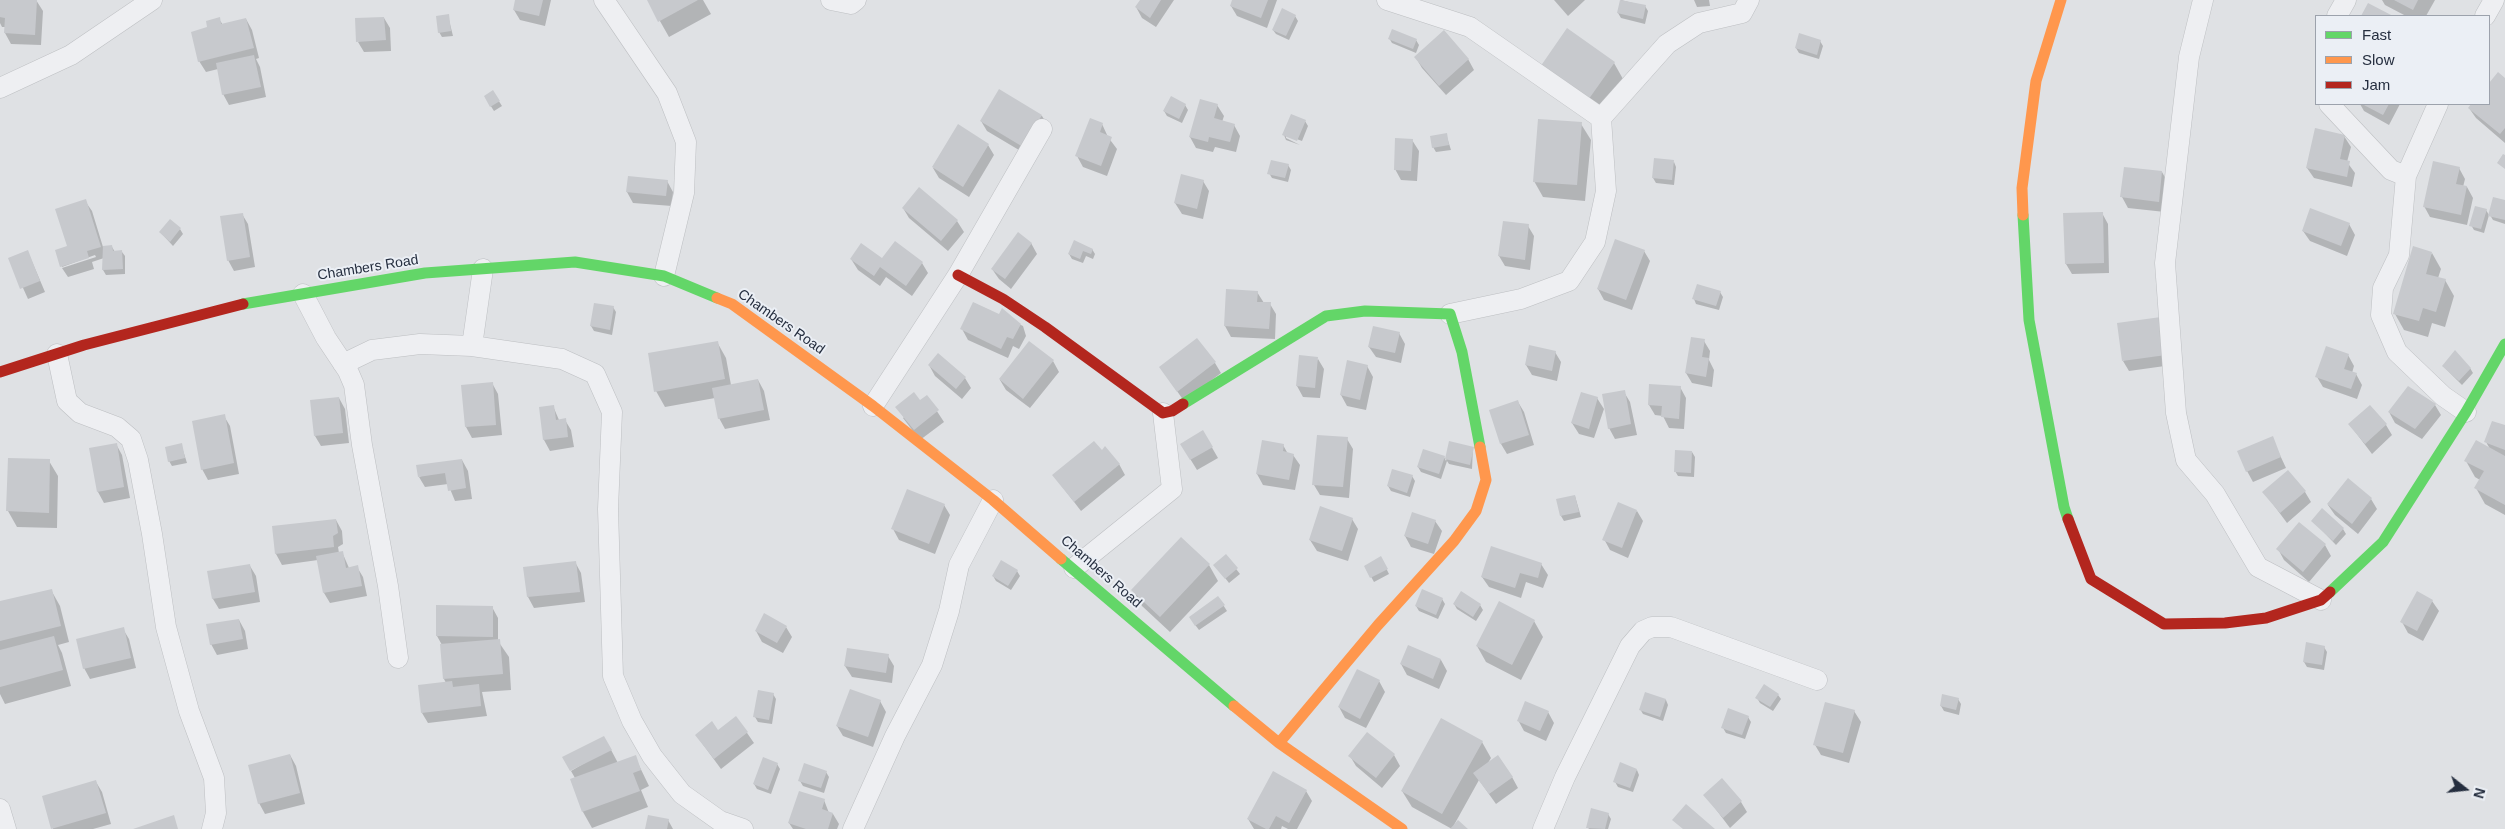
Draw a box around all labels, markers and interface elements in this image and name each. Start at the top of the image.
legend [2315,15,2490,105]
text: Fast [2362,26,2391,43]
text: Slow [2362,51,2395,68]
text: Jam [2362,76,2390,93]
street label: Chambers Road [316,252,420,284]
street label: Chambers Road [734,286,828,358]
street label: Chambers Road [1057,532,1145,612]
north arrow [2440,764,2490,814]
text: N [2470,786,2489,800]

